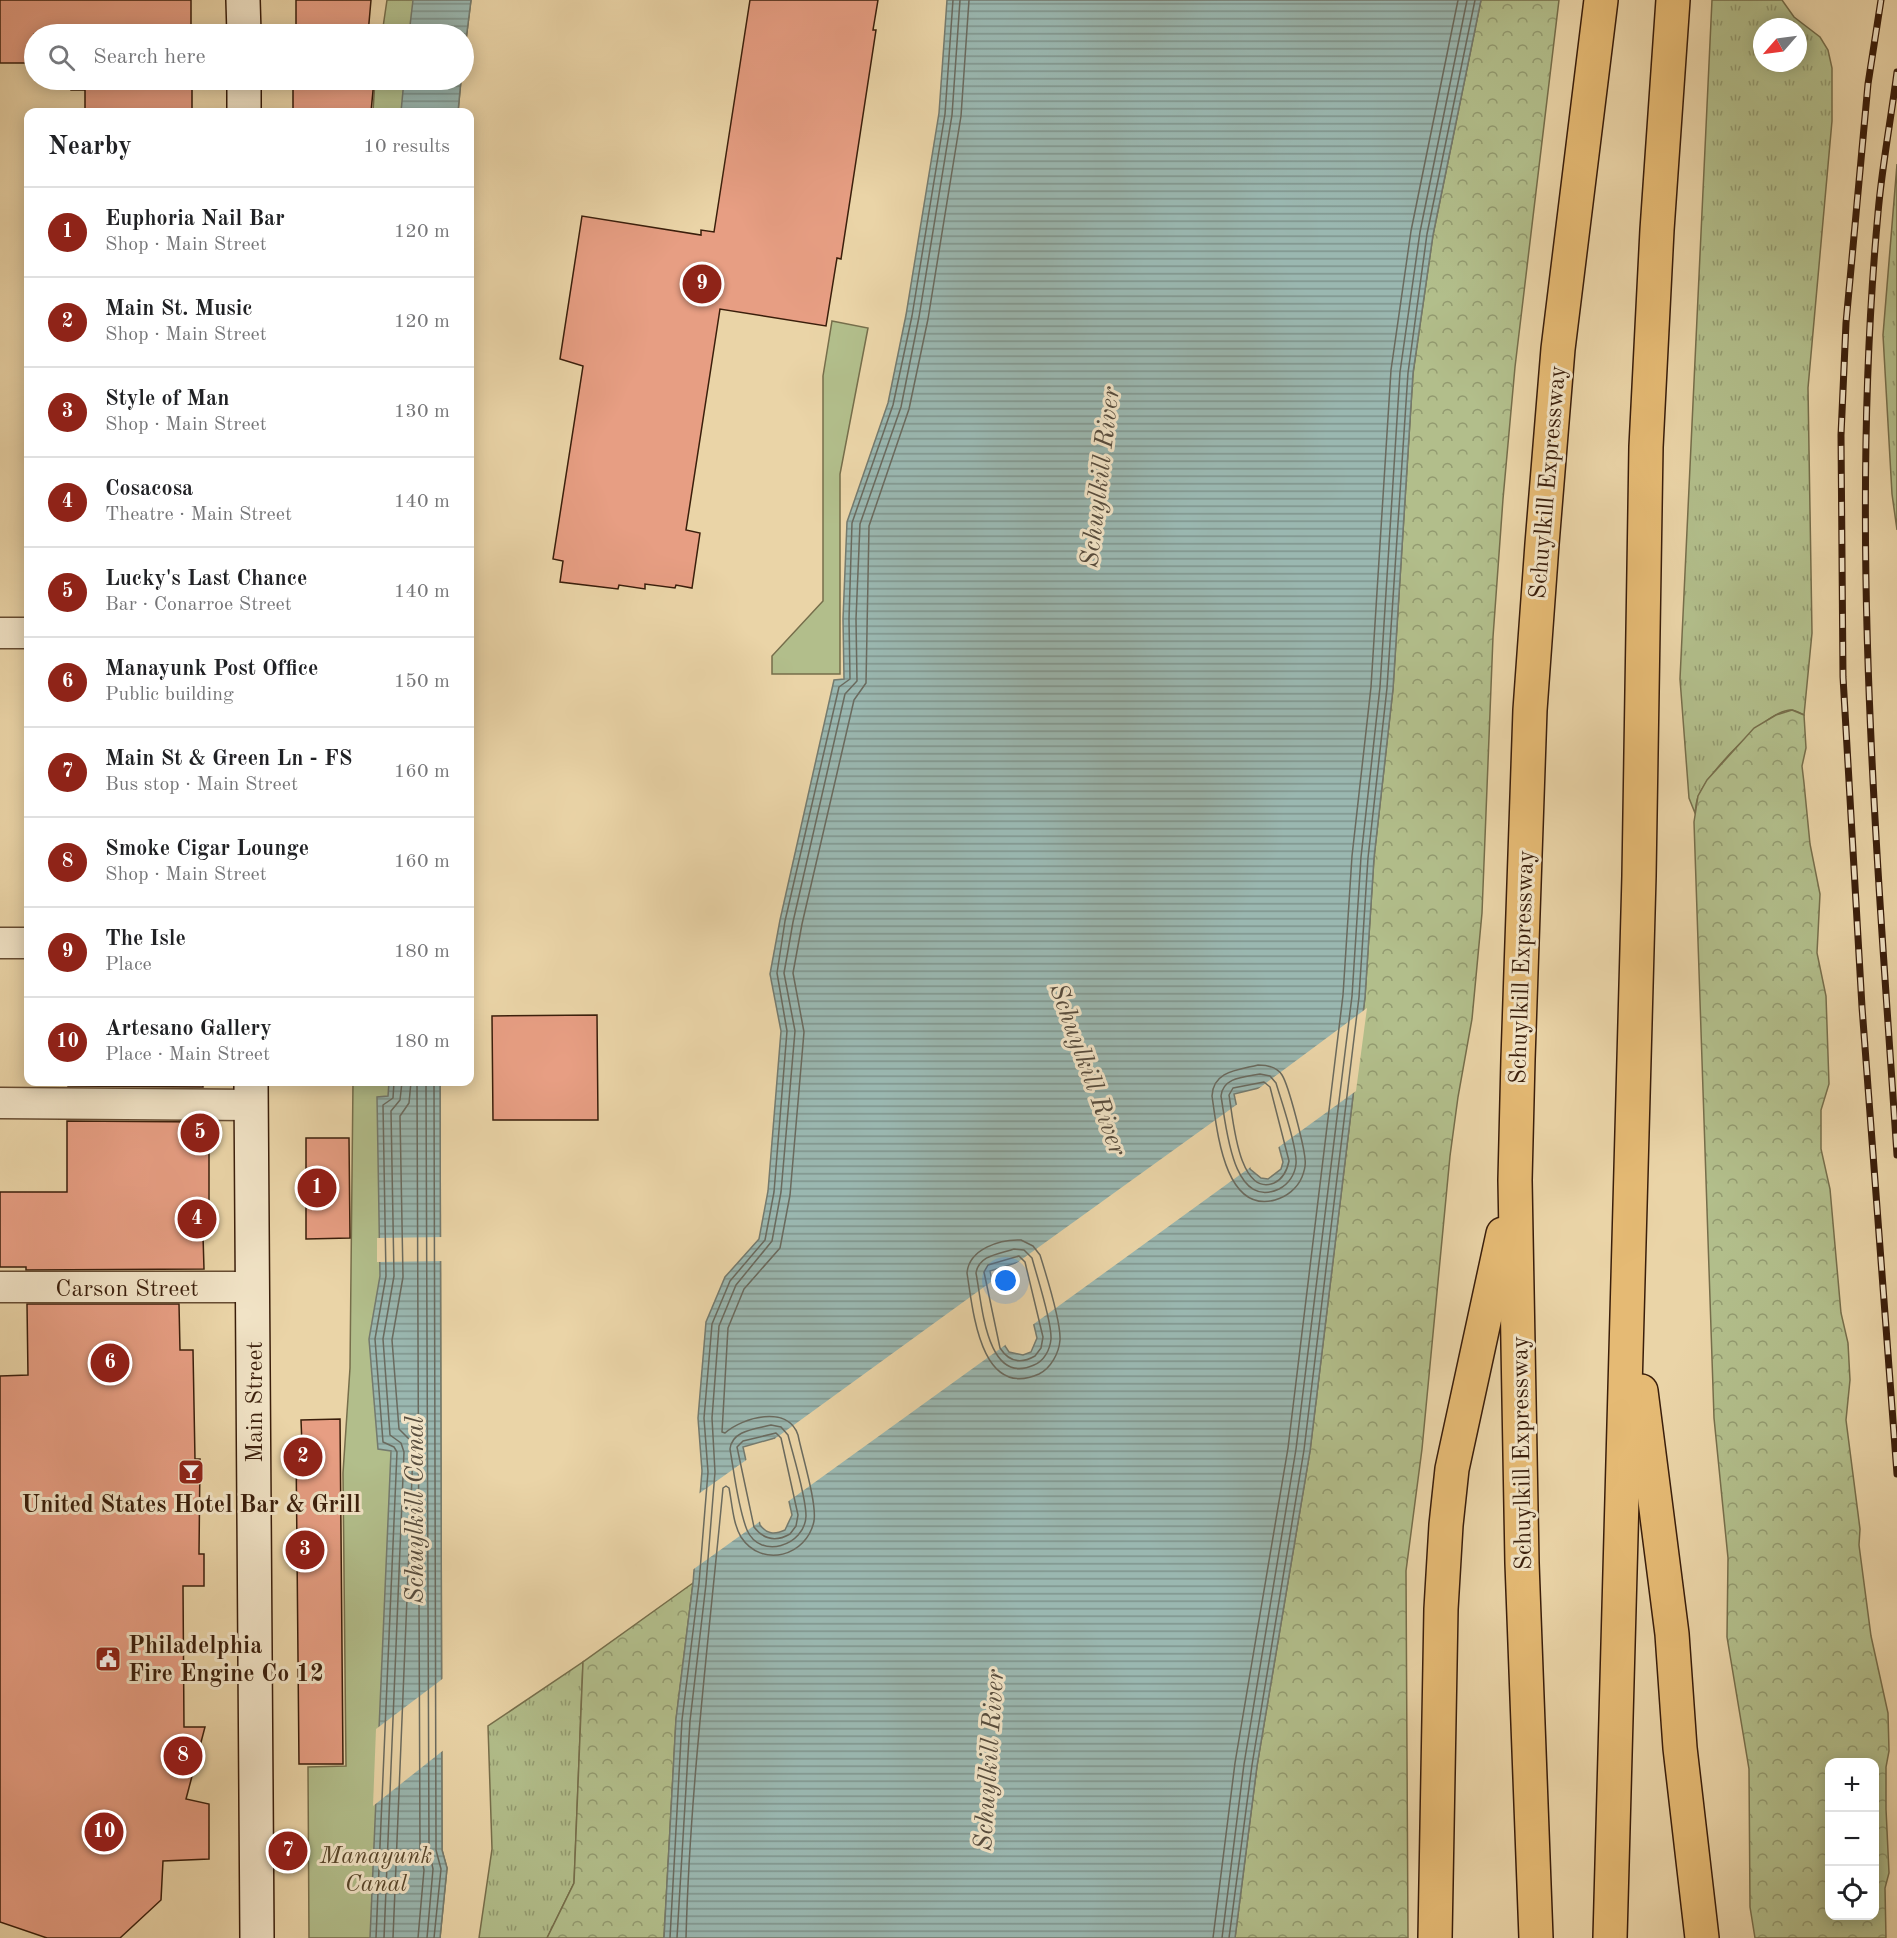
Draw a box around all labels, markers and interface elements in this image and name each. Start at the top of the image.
north arrow [1753,18,1807,72]
search box [24,24,474,90]
icon: search [45,41,78,74]
text: Search here [93,46,206,68]
text: Nearby [48,134,132,160]
text: 10 results [363,137,450,157]
text: Euphoria Nail Bar [105,208,285,230]
text: 1 [62,222,73,242]
text: 120 m [394,222,450,242]
text: Shop · Main Street [105,235,267,255]
pin: 9 [682,262,722,306]
text: Main St. Music [105,298,253,320]
text: 2 [62,312,73,332]
text: 120 m [394,312,450,332]
text: Shop · Main Street [105,325,267,345]
street label: Schuylkill Expressway [1527,364,1571,600]
water label: Schuylkill River [1077,385,1125,569]
text: Style of Man [105,388,229,410]
text: 3 [62,402,73,422]
text: 130 m [394,402,450,422]
text: Shop · Main Street [105,415,267,435]
text: Cosacosa [105,478,193,500]
text: 4 [62,492,73,512]
text: 140 m [394,492,450,512]
text: Theatre · Main Street [105,505,292,525]
text: Lucky's Last Chance [105,568,307,590]
text: 5 [62,582,73,602]
text: 140 m [394,582,450,602]
text: Bar · Conarroe Street [105,595,292,615]
text: Manayunk Post Office [105,658,318,680]
text: 6 [62,672,73,692]
text: 150 m [394,672,450,692]
text: Public building [105,685,234,705]
text: Main St & Green Ln - FS [105,748,352,770]
text: 7 [62,762,73,782]
text: 160 m [394,762,450,782]
text: Bus stop · Main Street [105,775,298,795]
text: Smoke Cigar Lounge [105,838,309,860]
street label: Schuylkill Expressway [1507,849,1539,1085]
text: 8 [62,852,73,872]
text: 160 m [394,852,450,872]
text: Shop · Main Street [105,865,267,885]
text: The Isle [105,928,186,950]
text: 9 [62,942,73,962]
text: 180 m [394,942,450,962]
text: Place [105,955,152,975]
water label: Schuylkill River [1044,980,1131,1160]
text: Artesano Gallery [105,1018,272,1040]
text: 10 [56,1032,79,1052]
text: 180 m [394,1032,450,1052]
text: Place · Main Street [105,1045,270,1065]
pin: 5 [180,1110,220,1156]
pin: 1 [298,1166,336,1210]
pin: 4 [178,1196,216,1242]
your location [991,1266,1020,1295]
street label: Carson Street [55,1278,199,1302]
street label: Schuylkill Expressway [1509,1335,1537,1570]
pin: 6 [90,1340,130,1386]
street label: Main Street [244,1341,268,1463]
water label: Schuylkill Canal [403,1416,429,1604]
pin: 2 [284,1434,322,1480]
bar icon: United States Hotel Bar & Grill [176,1457,206,1487]
place label: United States Hotel Bar & Grill [21,1494,361,1518]
pin: 3 [286,1528,324,1572]
place label: Philadelphia Fire Engine Co 12 [128,1635,324,1687]
public building icon: Philadelphia Fire Engine Co 12 [93,1644,123,1674]
water label: Schuylkill River [971,1668,1009,1852]
pin: 8 [164,1734,202,1778]
map controls [1825,1758,1879,1920]
button: + [1825,1758,1879,1812]
pin: 10 [84,1810,124,1854]
button: − [1825,1812,1879,1866]
pin: 7 [268,1828,308,1874]
park label: Manayunk Canal [319,1845,432,1897]
button: locate [1825,1866,1879,1920]

